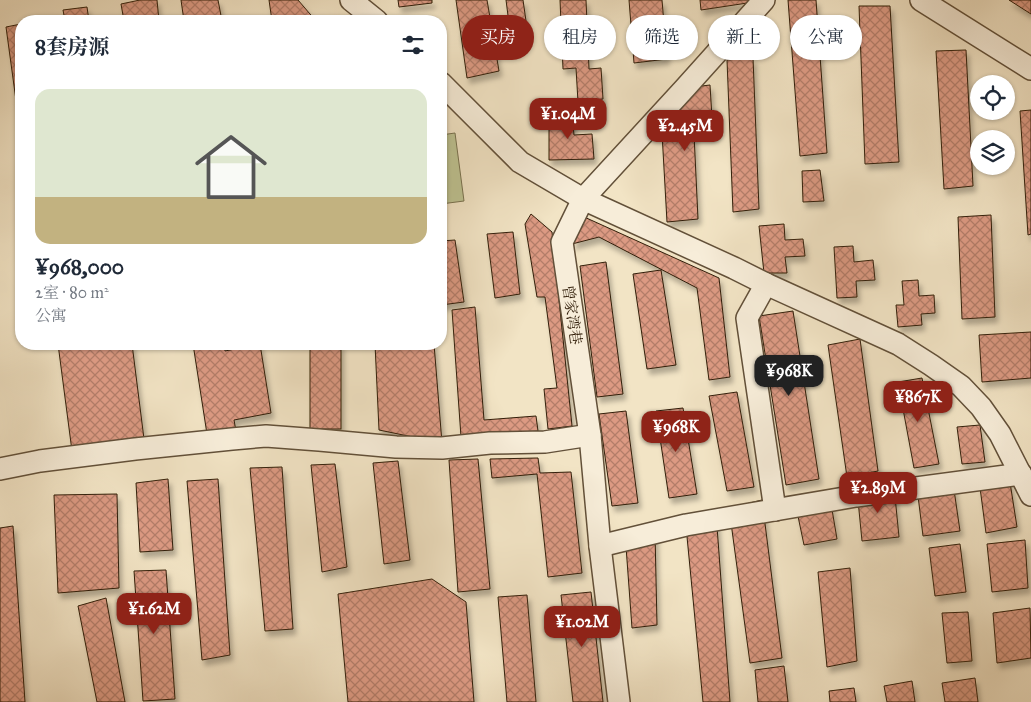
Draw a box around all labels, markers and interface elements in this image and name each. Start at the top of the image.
chip: 买房 [462,15,534,60]
chip: 租房 [544,15,616,60]
chip: 筛选 [626,15,698,60]
chip: 新上 [708,15,780,60]
chip: 公寓 [790,15,862,60]
icon: filters [399,31,427,59]
text: 8套房源 [35,34,109,60]
map controls [970,75,1015,175]
button: locate [970,75,1015,120]
pin: ¥1.04M [527,98,609,140]
text: ¥1.04M [541,104,595,123]
pin: ¥2.45M [644,110,726,152]
text: ¥2.45M [657,116,713,135]
icon: home [186,122,276,212]
button: layers [970,130,1015,175]
text: ¥968,000 [35,254,124,280]
text: 2室 · 80 m² [35,283,109,302]
street label: 曾家湾巷 [559,284,585,346]
text: 公寓 [35,306,67,325]
pin: ¥968K [754,354,824,397]
text: ¥968K [765,361,813,380]
pin: ¥867K [883,380,953,423]
text: ¥867K [894,387,942,406]
pin: ¥968K [641,410,711,453]
text: ¥968K [652,417,700,436]
pin: ¥2.89M [837,472,919,514]
text: ¥2.89M [850,478,906,497]
pin: ¥1.62M [113,592,195,635]
text: ¥1.62M [128,599,180,618]
pin: ¥1.02M [541,606,623,648]
text: ¥1.02M [555,612,609,631]

